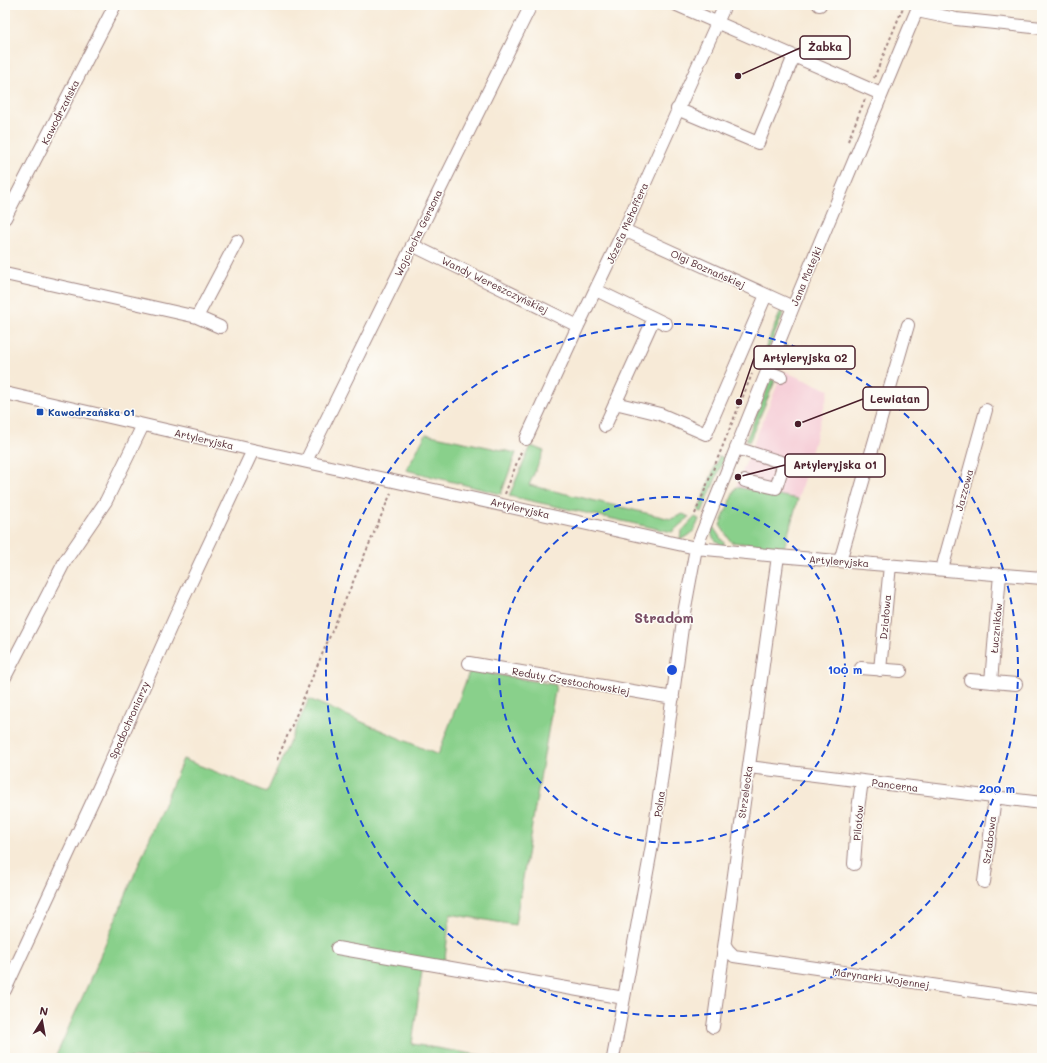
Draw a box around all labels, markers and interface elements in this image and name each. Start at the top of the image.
callout: Żabka [800,36,850,59]
text: Żabka [808,39,842,54]
street label: Kawodrzańska [38,77,82,147]
street label: Józefa Mehoffera [603,180,651,266]
street label: Wojciecha Gersona [391,187,445,279]
street label: Jana Matejki [787,244,825,308]
street label: Olgi Boznańskiej [668,246,748,292]
street label: Wandy Wereszczyńskiej [439,253,551,317]
callout: Artyleryjska 02 [754,346,855,369]
text: Artyleryjska 02 [763,350,848,365]
callout: Lewiatan [863,387,928,410]
text: Lewiatan [870,391,920,406]
place label: Kawodrzańska 01 [48,405,135,419]
marker: Kawodrzańska 01 [35,407,45,417]
street label: Artyleryjska [173,425,235,453]
callout: Artyleryjska 01 [785,454,885,477]
text: Artyleryjska 01 [793,457,877,472]
street label: Jazzowa [952,468,976,512]
street label: Artyleryjska [489,494,551,522]
street label: Artyleryjska [808,552,870,570]
street label: Działowa [876,594,894,640]
street label: Łuczników [987,602,1005,653]
district label: Stradom [634,608,694,627]
text: 100 m [828,661,862,677]
centre of rings [665,663,679,677]
street label: Reduty Częstochowskiej [511,664,631,698]
street label: Spadochroniarzy [106,679,152,761]
street label: Strzelecka [734,765,756,819]
street label: Pancerna [871,775,919,795]
text: 200 m [979,780,1015,796]
street label: Polna [650,790,668,818]
street label: Pilotów [849,804,867,841]
street label: Sztabowa [979,815,999,865]
street label: Marynarki Wojennej [832,964,930,992]
north arrow [22,1001,62,1041]
text: N [38,1003,50,1019]

